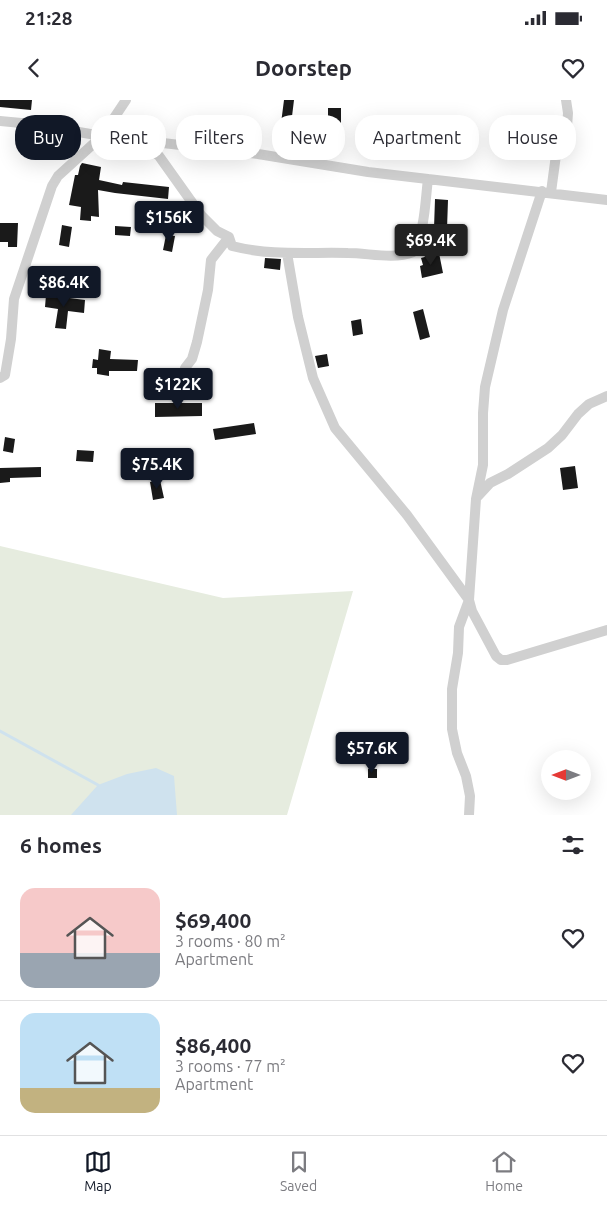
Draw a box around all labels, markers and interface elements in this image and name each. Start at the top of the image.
text: 21:28 [25,7,73,29]
icon: back [20,54,48,82]
icon: heart [559,54,587,82]
text: Doorstep [255,55,352,80]
chip: Buy [15,115,81,160]
chip: Rent [91,115,166,160]
chip: Filters [176,115,262,160]
chip: New [272,115,345,160]
chip: Apartment [355,115,479,160]
chip: House [489,115,576,160]
pin: $156K [134,200,204,243]
text: $156K [146,208,192,226]
pin: $69.4K [390,224,472,266]
text: $69.4K [406,231,456,249]
pin: $86.4K [23,266,105,308]
text: $86.4K [39,273,89,291]
pin: $122K [143,368,213,410]
text: $122K [155,375,201,393]
pin: $75.4K [116,448,198,490]
text: $75.4K [132,455,182,473]
pin: $57.6K [331,732,413,774]
text: $57.6K [347,739,397,757]
north arrow [541,750,591,800]
map controls [541,750,591,800]
icon: filters [559,831,587,859]
text: 6 homes [20,833,102,857]
icon: home [60,908,120,968]
text: $69,400 [175,908,251,932]
icon: heart [559,924,587,952]
text: 3 rooms · 80 m² [175,932,286,950]
text: Apartment [175,950,253,968]
icon: home [60,1033,120,1093]
text: $86,400 [175,1033,251,1057]
icon: heart [559,1049,587,1077]
text: 3 rooms · 77 m² [175,1057,286,1075]
text: Apartment [175,1075,253,1093]
tab: Map [84,1148,112,1194]
tab: Saved [280,1148,317,1194]
tab: Home [485,1148,523,1194]

